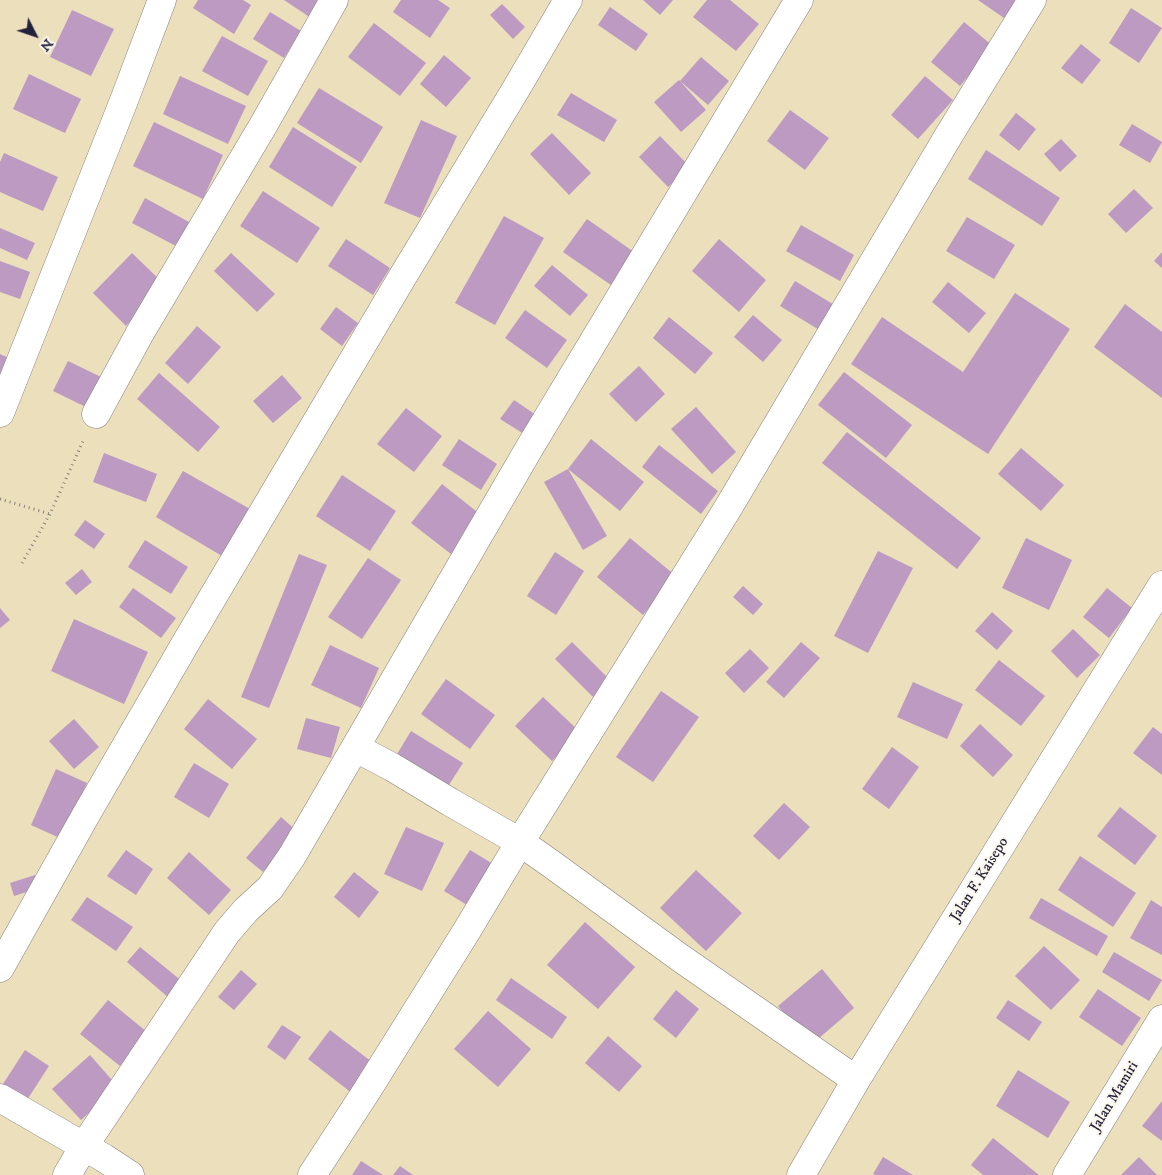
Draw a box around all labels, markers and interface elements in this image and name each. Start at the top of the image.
north arrow [10,10,60,60]
text: N [36,35,57,55]
street label: Jalan F. Kaisepo [947,835,1013,925]
street label: Jalan Mamiri [1087,1059,1143,1135]

